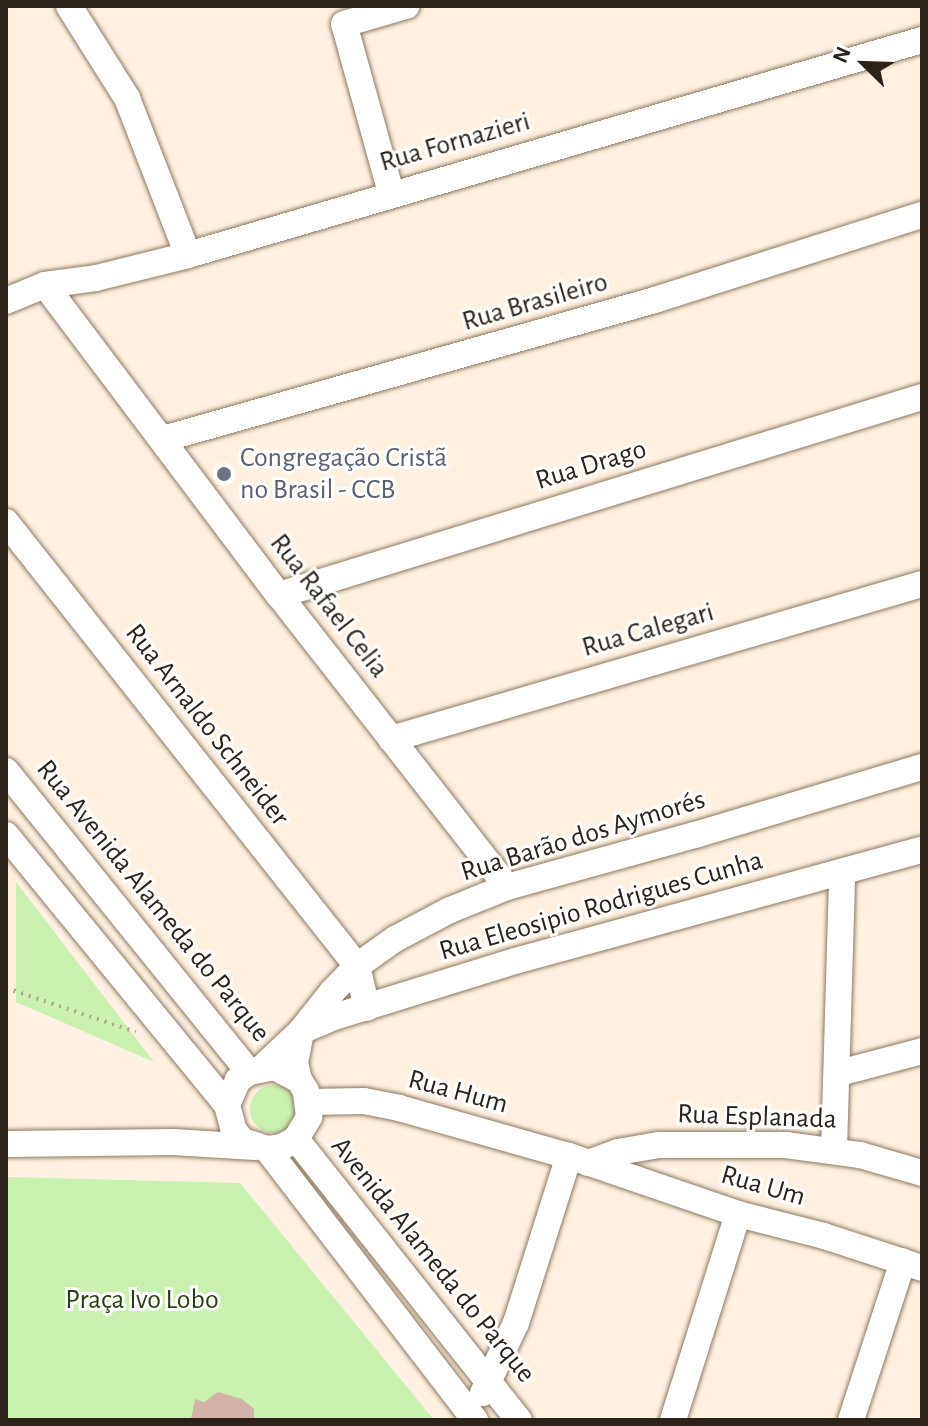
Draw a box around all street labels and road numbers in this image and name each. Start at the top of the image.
street label: Rua Fornazieri [376,105,534,179]
street label: Rua Brasileiro [458,265,612,339]
street label: Rua Drago [532,432,650,498]
street label: Rua Rafael Celia [262,527,396,685]
street label: Rua Calegari [578,595,718,665]
street label: Rua Arnaldo Schneider [118,617,296,833]
street label: Rua Avenida Alameda do Parque [29,753,277,1049]
street label: Rua Barão dos Aymorés [457,783,709,889]
street label: Rua Eleosipio Rodrigues Cunha [435,844,767,968]
street label: Rua Hum [404,1063,512,1121]
street label: Rua Esplanada [677,1097,837,1137]
street label: Avenida Alameda do Parque [324,1130,542,1390]
street label: Rua Um [717,1158,809,1214]

